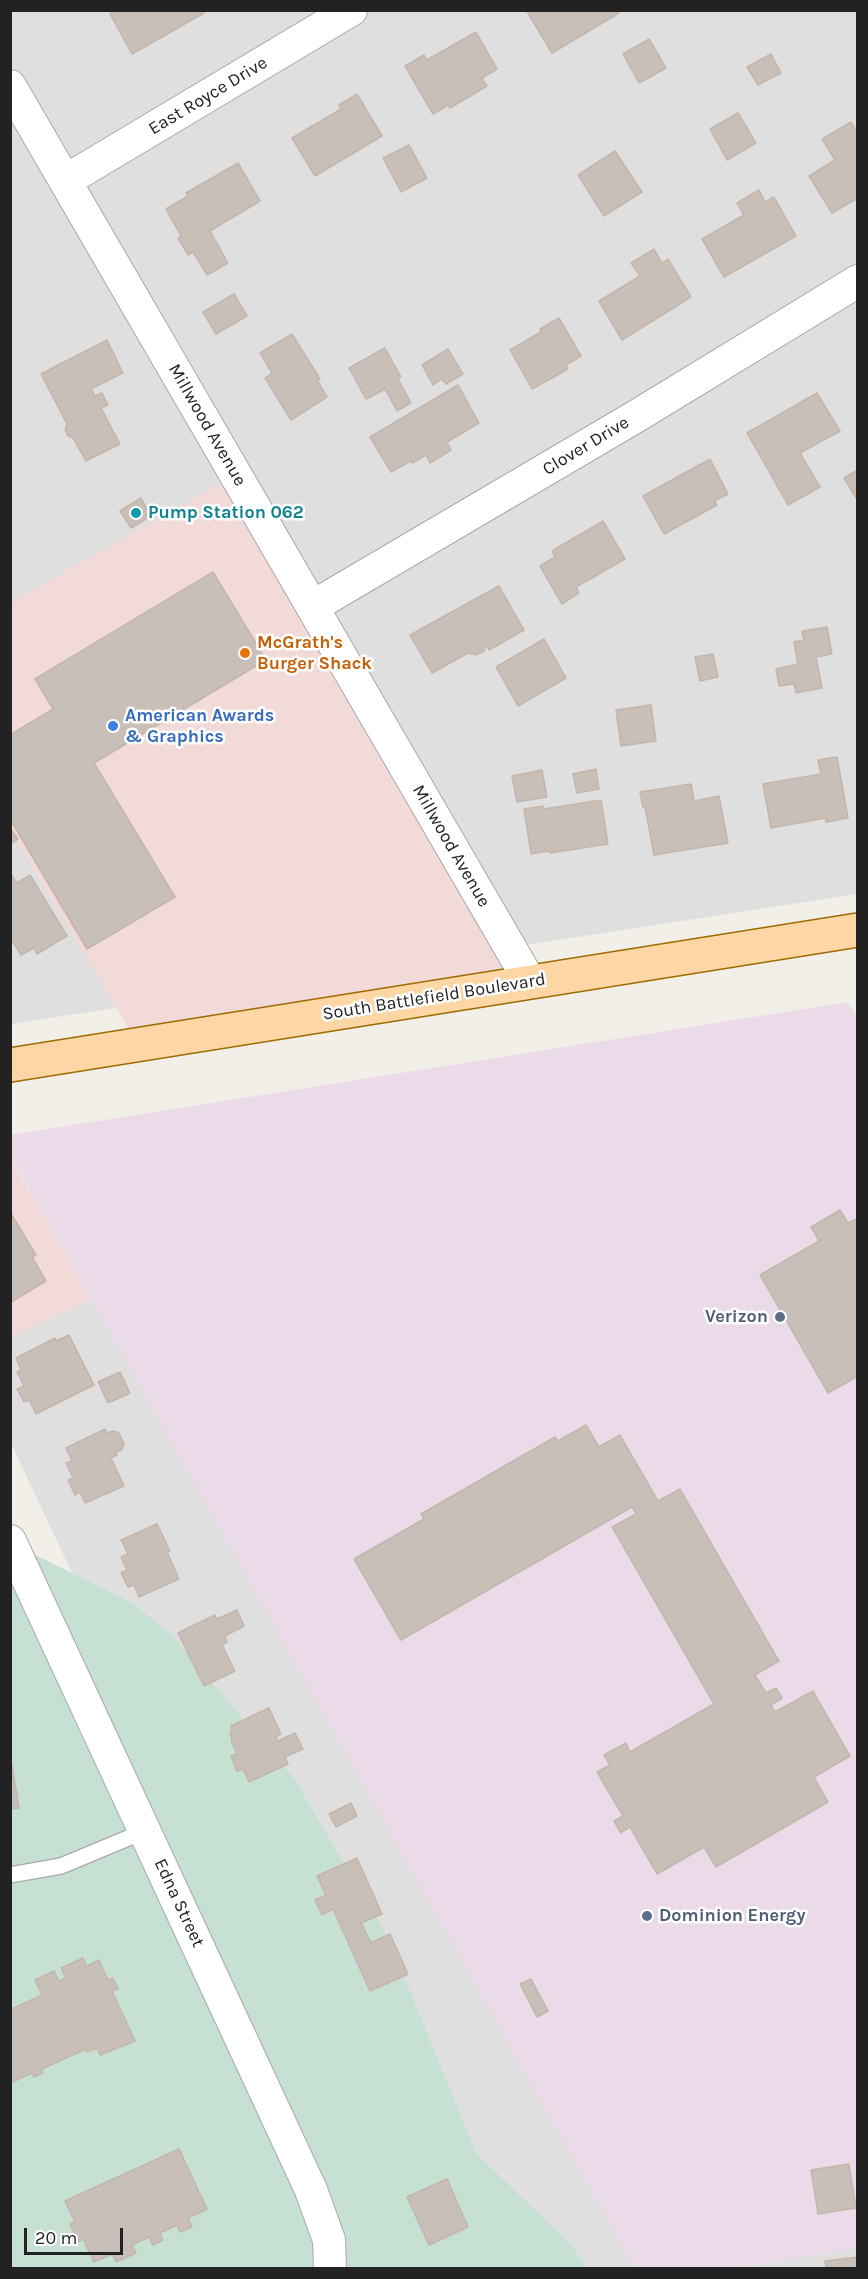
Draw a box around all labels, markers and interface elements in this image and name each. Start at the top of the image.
street label: East Royce Drive [145,52,271,140]
street label: Millwood Avenue [163,360,251,490]
street label: Clover Drive [539,412,633,480]
place label: Pump Station 062 [148,502,304,524]
marker: Pump Station 062 [129,506,143,520]
place label: McGrath's Burger Shack [257,632,372,674]
marker: McGrath's Burger Shack [238,646,252,660]
place label: American Awards & Graphics [125,705,274,748]
marker: American Awards & Graphics [106,719,120,733]
street label: Millwood Avenue [407,781,495,911]
street label: South Battlefield Boulevard [321,969,547,1025]
place label: Verizon [705,1306,768,1328]
marker: Verizon [773,1310,787,1324]
street label: Edna Street [149,1855,209,1951]
place label: Dominion Energy [659,1905,806,1927]
marker: Dominion Energy [640,1909,654,1923]
scale bar [27,2216,126,2254]
text: 20 m [35,2227,77,2249]

